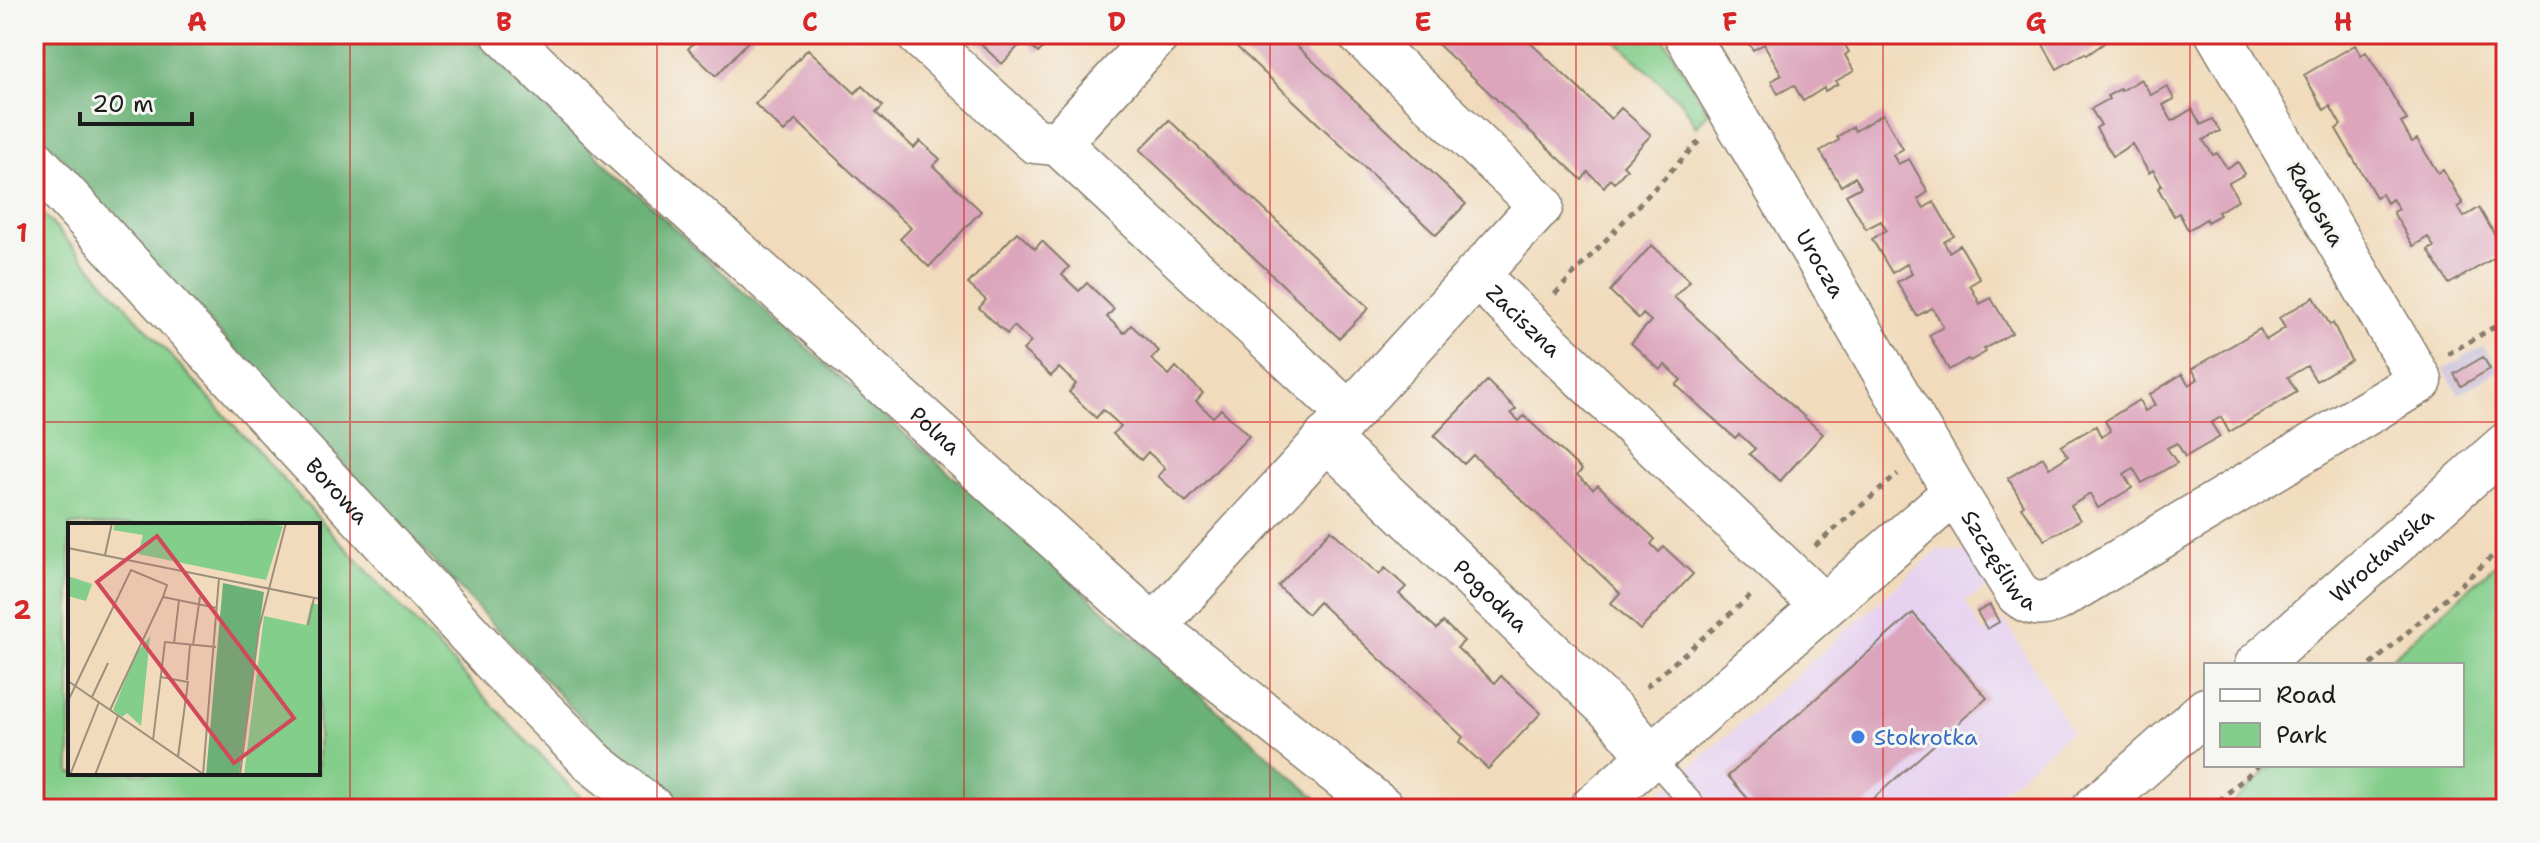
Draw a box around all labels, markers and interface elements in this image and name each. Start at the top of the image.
text: A [187,4,207,39]
text: B [496,4,512,39]
text: C [802,4,818,39]
text: D [1108,4,1126,39]
text: E [1414,4,1432,39]
text: F [1722,4,1738,39]
text: G [2026,4,2047,39]
text: H [2334,4,2352,39]
scale bar [80,76,192,126]
text: 20 m [92,88,154,120]
street label: Radosna [2280,157,2351,252]
text: 1 [16,215,28,250]
street label: Urocza [1789,224,1852,303]
street label: Zaciszna [1480,278,1567,364]
street label: Polna [904,400,967,461]
street label: Borowa [299,452,375,531]
street label: Wrocławska [2324,501,2440,609]
street label: Szczęśliwa [1955,505,2041,618]
inset map [68,523,320,775]
street label: Pogodna [1447,553,1534,639]
text: 2 [13,592,31,627]
legend [2204,663,2464,767]
text: Road [2276,679,2336,711]
text: Park [2276,719,2328,751]
place label: Stokrotka [1874,723,1978,752]
marker: Stokrotka [1849,728,1867,746]

